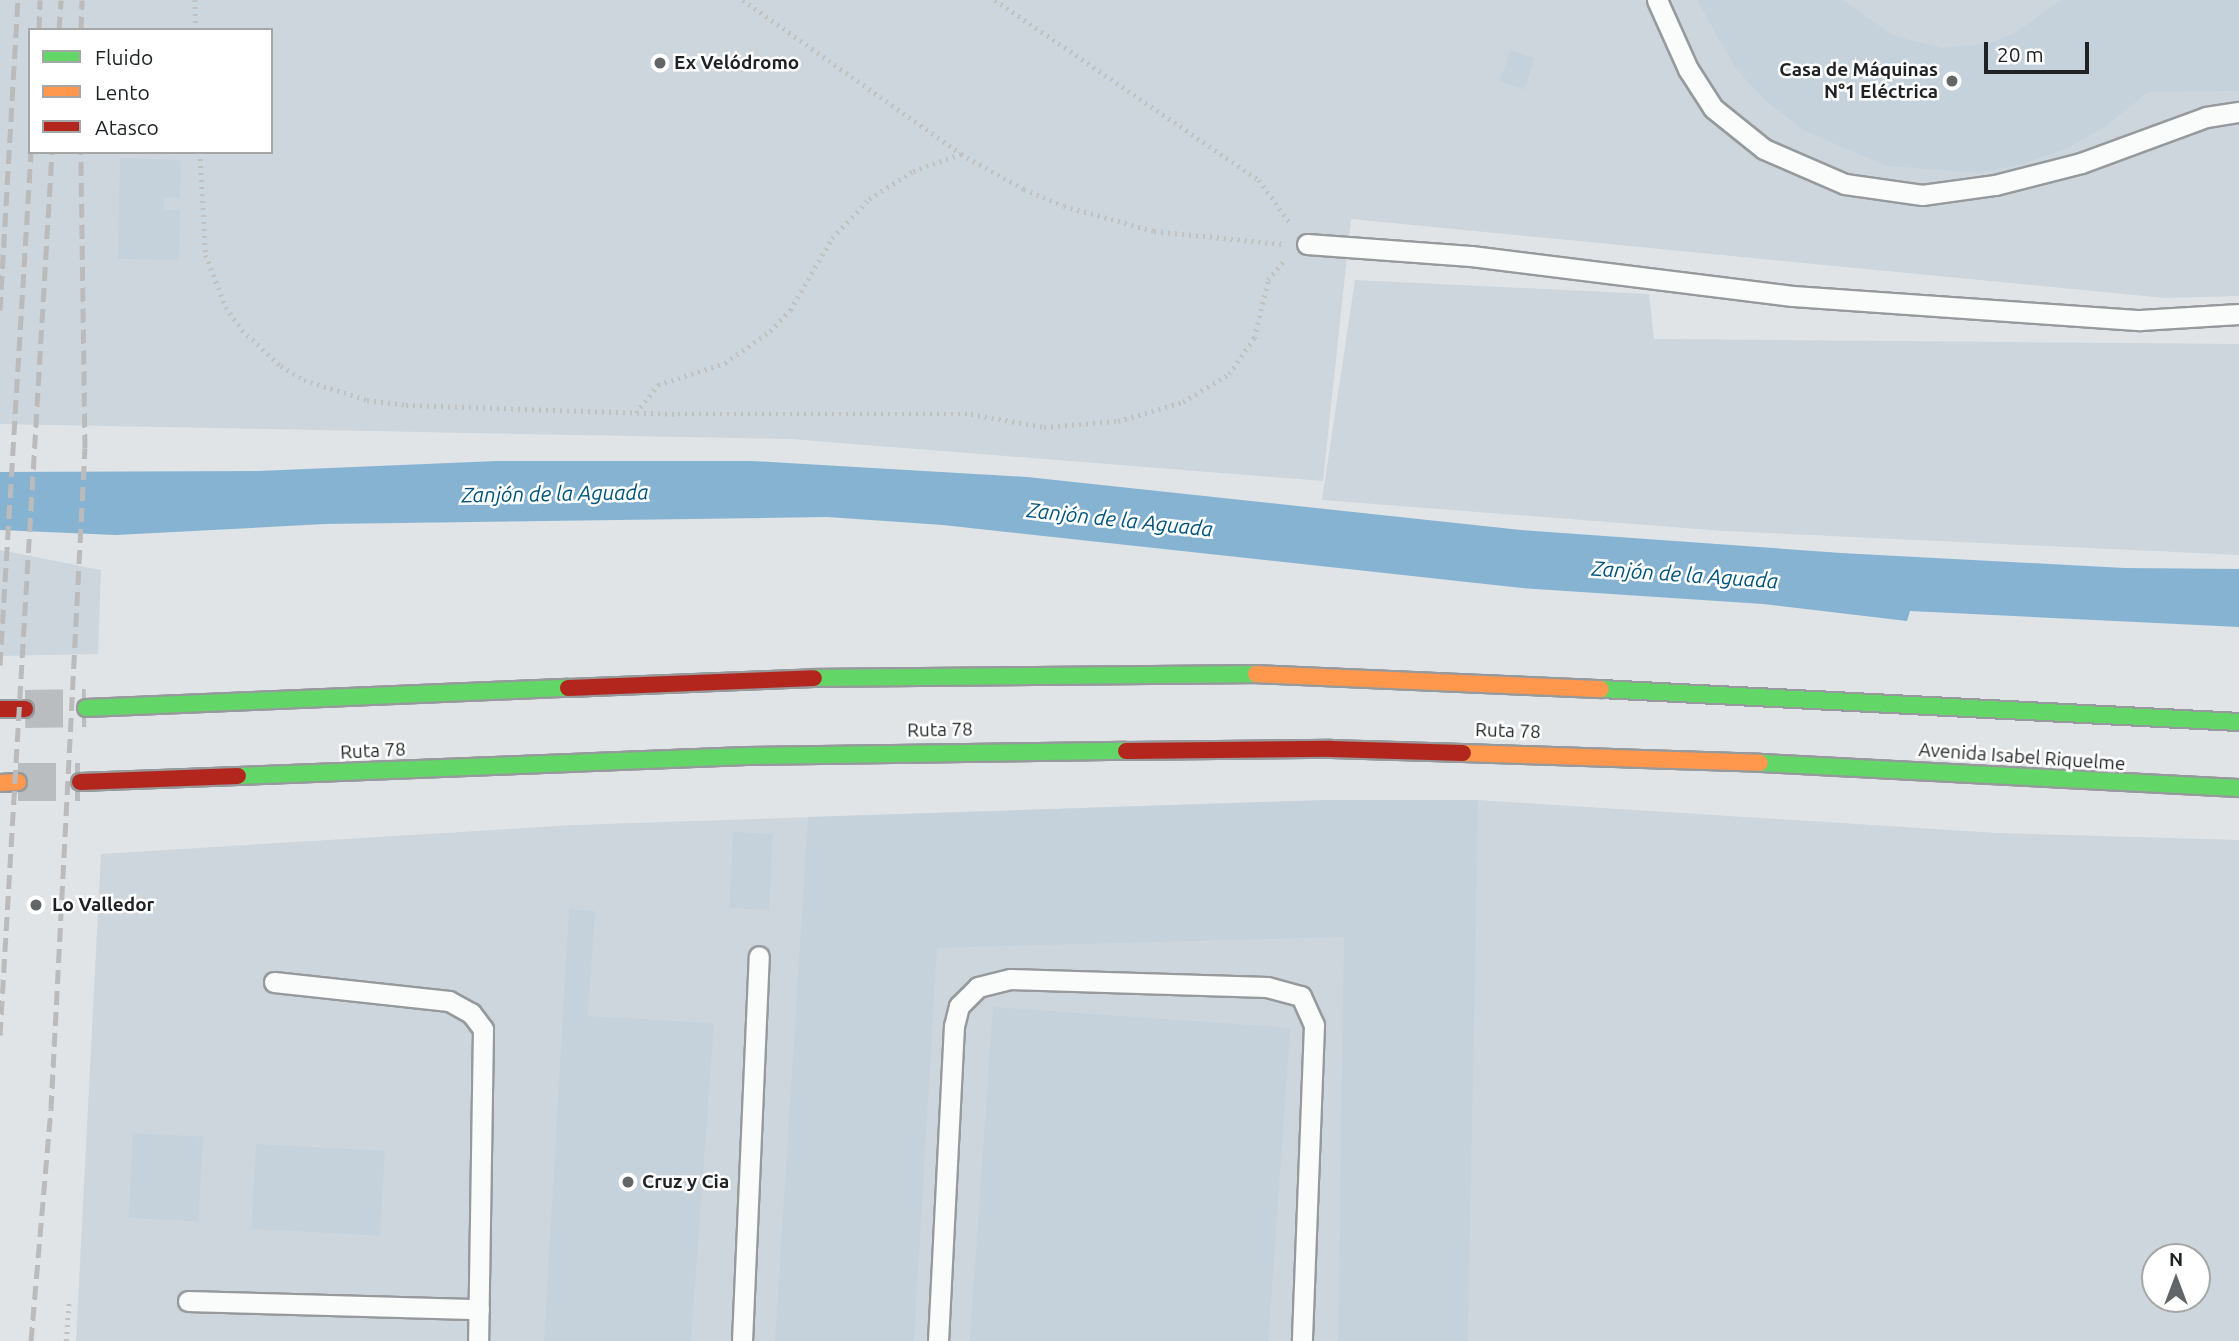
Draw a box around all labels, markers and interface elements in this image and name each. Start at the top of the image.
legend [28,28,273,154]
scale bar [1987,28,2092,72]
text: 20 m [1997,42,2044,66]
text: Fluido [95,45,153,69]
place label: Ex Velódromo [674,52,799,74]
marker: Ex Velódromo [652,55,668,71]
place label: Casa de Máquinas N°1 Eléctrica [1779,59,1938,103]
marker: Casa de Máquinas N°1 Eléctrica [1944,73,1960,89]
text: Lento [95,80,150,104]
text: Atasco [95,115,159,139]
water label: Zanjón de la Aguada [461,479,649,507]
water label: Zanjón de la Aguada [1026,497,1214,541]
water label: Zanjón de la Aguada [1591,555,1779,593]
street label: Ruta 78 [907,718,973,742]
street label: Ruta 78 [1475,718,1541,744]
street label: Ruta 78 [340,738,406,764]
street label: Avenida Isabel Riquelme [1918,738,2126,776]
place label: Lo Valledor [52,894,154,916]
marker: Lo Valledor [26,895,46,915]
place label: Cruz y Cia [642,1171,729,1193]
marker: Cruz y Cia [620,1174,636,1190]
north arrow [2141,1243,2211,1313]
text: N [2169,1248,2183,1270]

